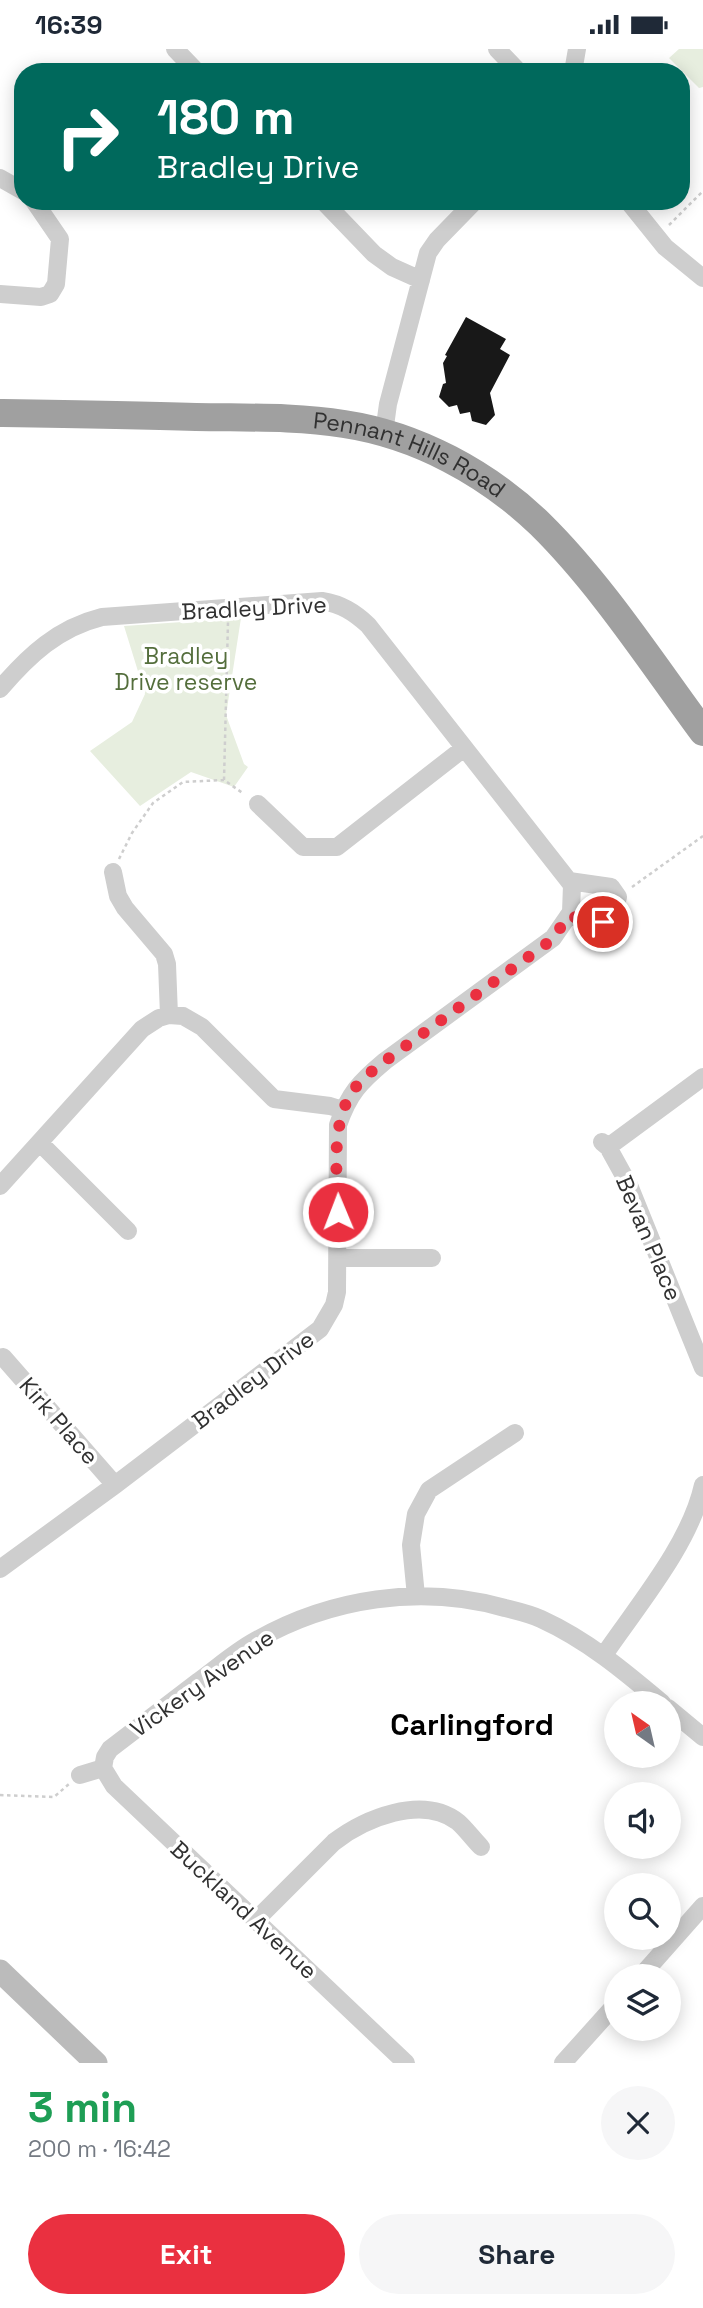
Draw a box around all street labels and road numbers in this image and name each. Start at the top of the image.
street label: Pennant Hills Road [312,405,511,504]
street label: Bradley Drive [181,589,327,627]
street label: Bevan Place [609,1171,689,1305]
street label: Bradley Drive [186,1324,320,1436]
street label: Kirk Place [13,1371,105,1471]
street label: Vickery Avenue [124,1622,280,1744]
street label: Buckland Avenue [164,1834,324,1986]

